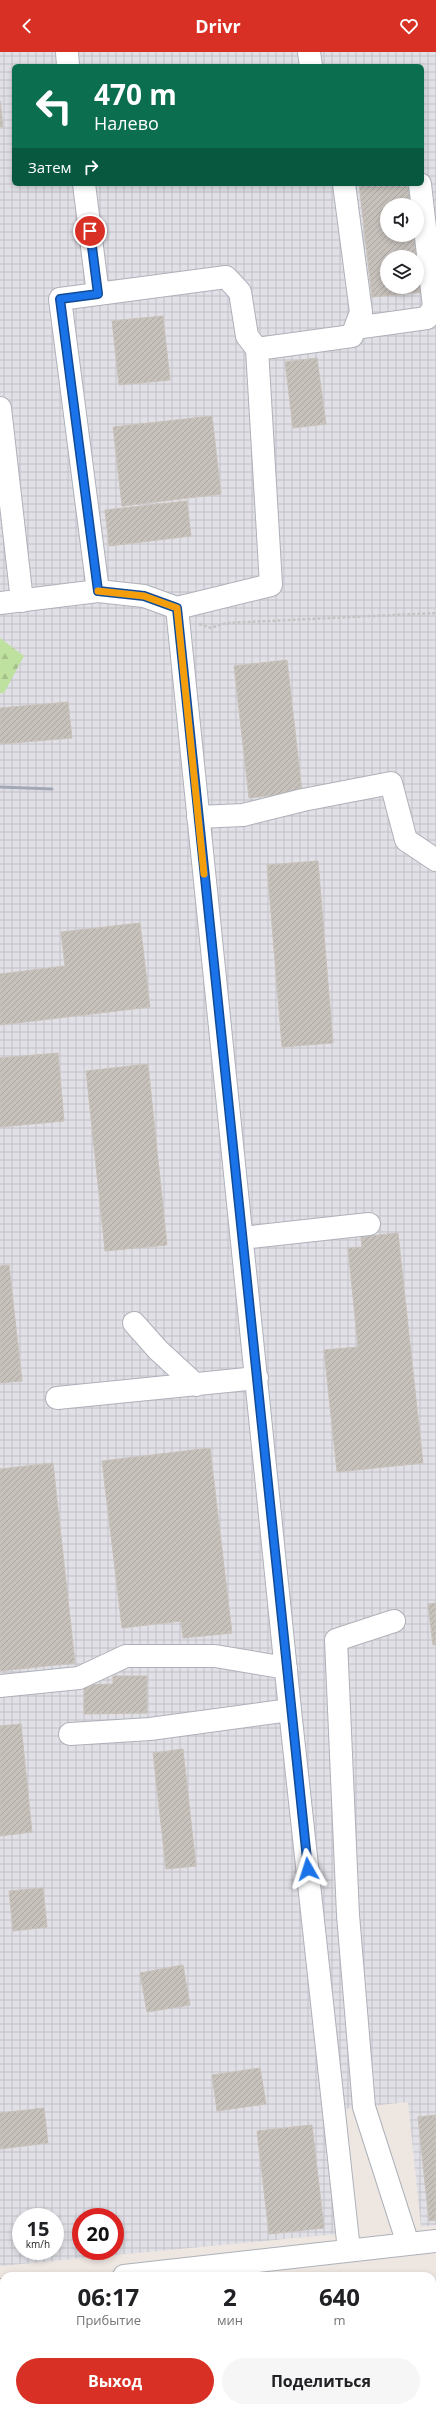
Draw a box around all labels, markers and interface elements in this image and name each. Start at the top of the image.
text: Drivr [195,14,241,38]
icon: back [16,15,38,37]
icon: heart [398,15,420,37]
text: 470 m [94,75,177,113]
icon: left [28,80,80,132]
text: Налево [94,111,159,135]
icon: right [80,156,102,178]
text: Затем [28,157,72,177]
map controls [380,198,424,294]
button: sound [380,198,424,242]
pin [73,214,107,248]
icon: arrive [79,220,101,242]
button: layers [380,250,424,294]
position arrow [287,1848,329,1890]
speed limit sign: 20 [72,2208,124,2260]
text: 15 [27,2215,49,2242]
text: km/h [26,2237,50,2251]
text: 06:17 [78,2280,139,2313]
text: 2 [223,2280,237,2313]
text: 640 [319,2280,360,2313]
text: Прибытие [76,2311,141,2329]
text: мин [217,2311,243,2329]
text: m [333,2311,346,2329]
button: Выход [16,2358,214,2404]
button: Поделиться [222,2358,420,2404]

